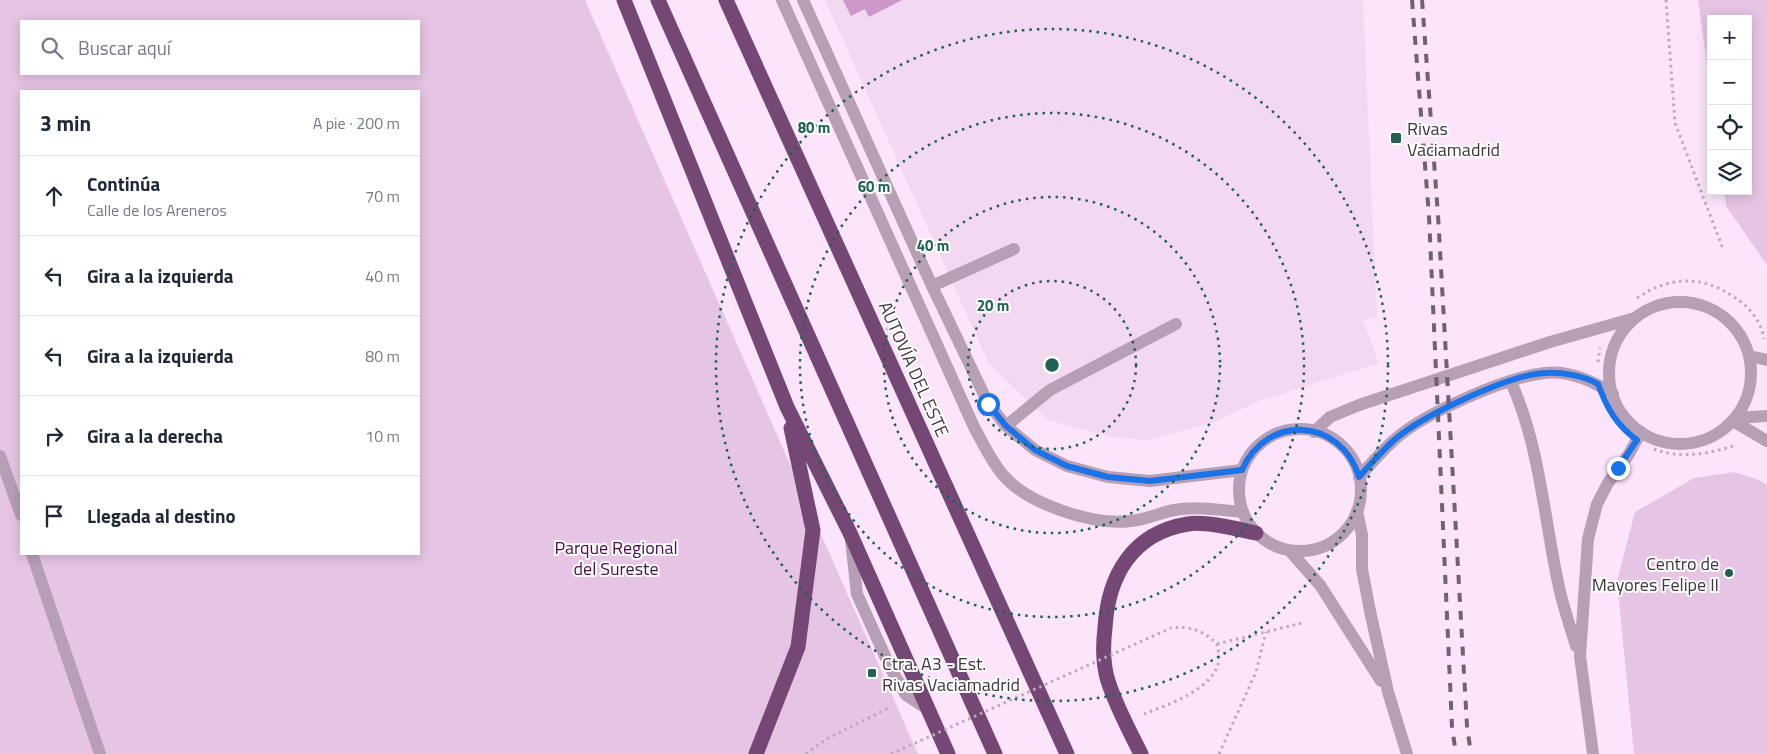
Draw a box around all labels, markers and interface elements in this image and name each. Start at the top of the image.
map controls [1707,15,1752,195]
button: + [1707,15,1752,60]
search box [20,20,420,75]
text: Buscar aquí [78,33,171,62]
icon: search [38,34,66,62]
button: − [1707,60,1752,105]
button: locate [1707,105,1752,150]
text: 3 min [40,107,91,139]
text: A pie · 200 m [313,111,400,135]
place label: Rivas Vaciamadrid [1407,115,1500,163]
text: 80 m [798,116,830,139]
marker: Rivas Vaciamadrid [1389,131,1403,145]
button: layers [1707,150,1752,195]
text: Continúa [87,169,160,198]
text: 60 m [858,175,890,198]
icon: ahead [40,182,68,210]
text: 70 m [365,184,400,208]
text: Calle de los Areneros [87,198,227,222]
text: 40 m [917,234,949,257]
text: Gira a la izquierda [87,261,234,290]
icon: left [40,262,68,290]
text: 40 m [365,264,400,288]
text: 20 m [977,294,1009,317]
street label: AUTOVÍA DEL ESTE [872,297,956,441]
text: Gira a la izquierda [87,341,234,370]
icon: left [40,342,68,370]
text: 80 m [365,344,400,368]
centre of rings [1043,356,1061,374]
route start [977,393,1000,416]
text: Gira a la derecha [87,421,223,450]
icon: right [40,422,68,450]
text: 10 m [365,424,400,448]
route end [1607,457,1630,480]
text: Llegada al destino [87,501,236,530]
icon: arrive [40,502,68,530]
park label: Parque Regional del Sureste [554,534,678,582]
place label: Centro de Mayores Felipe II [1592,550,1719,598]
marker: Centro de Mayores Felipe II [1723,567,1735,579]
place label: Ctra. A3 - Est. Rivas Vaciamadrid [882,650,1020,698]
marker: Ctra. A3 - Est. Rivas Vaciamadrid [866,667,878,679]

